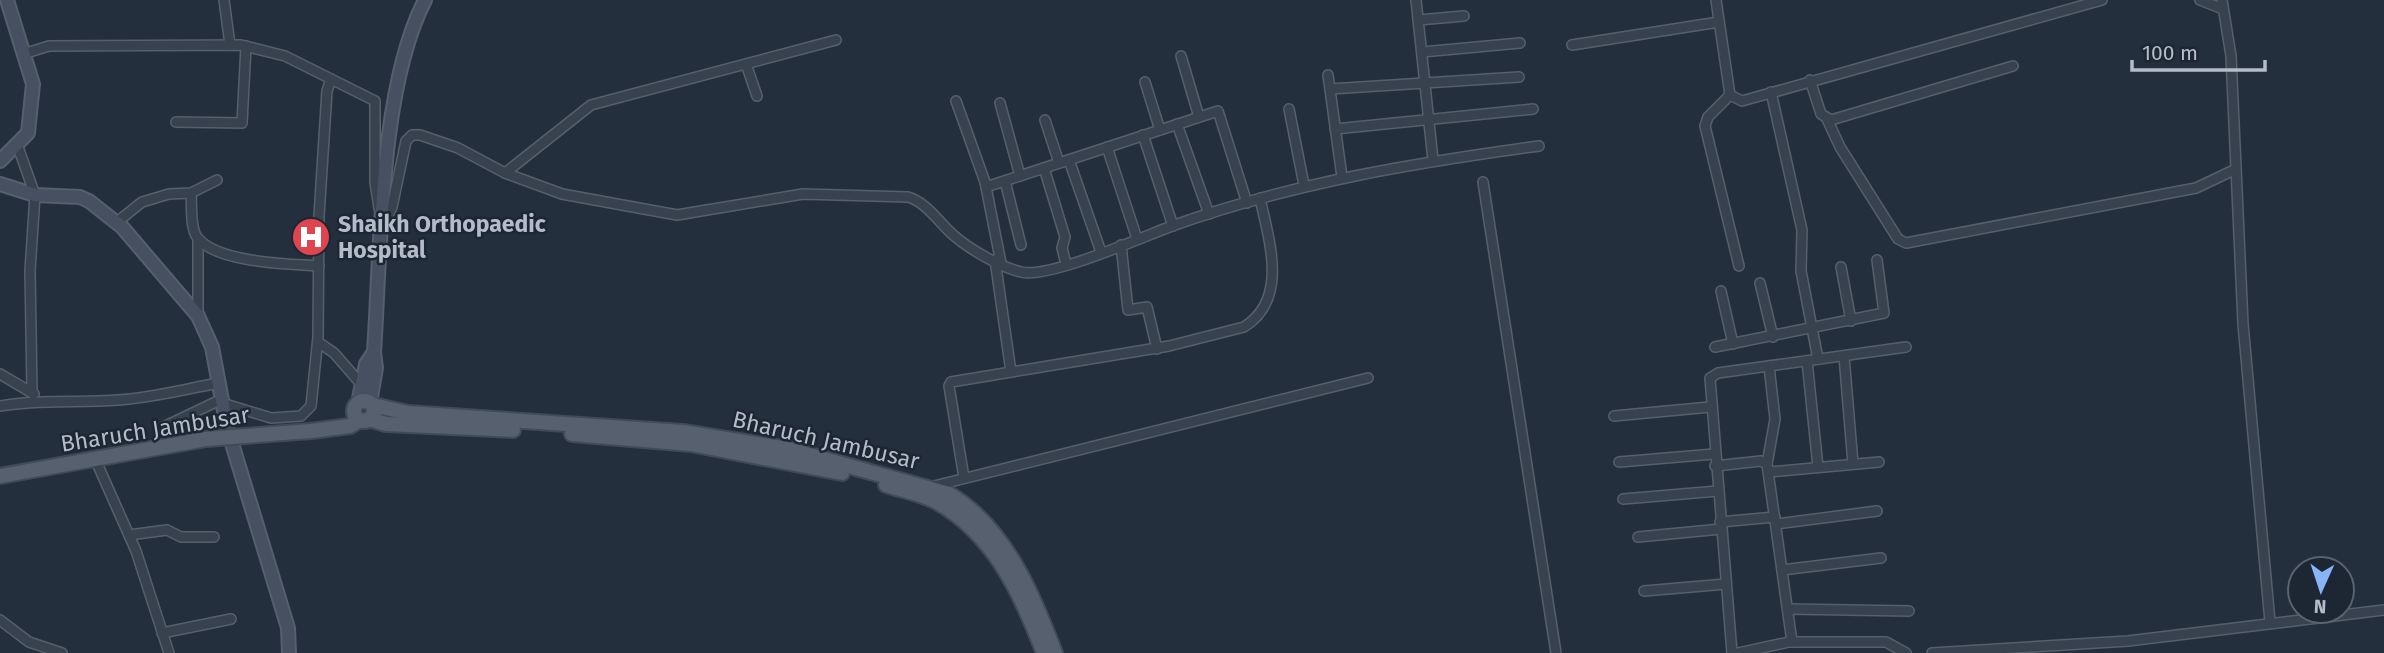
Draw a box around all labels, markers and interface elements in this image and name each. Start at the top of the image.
scale bar [2132,28,2265,72]
text: 100 m [2142,40,2198,66]
place label: Shaikh Orthopaedic Hospital [338,210,546,264]
hospital icon: Shaikh Orthopaedic Hospital [290,216,332,258]
street label: Bharuch Jambusar [58,400,252,458]
street label: Bharuch Jambusar [730,405,922,475]
north arrow [2286,555,2356,625]
text: N [2313,595,2327,618]

